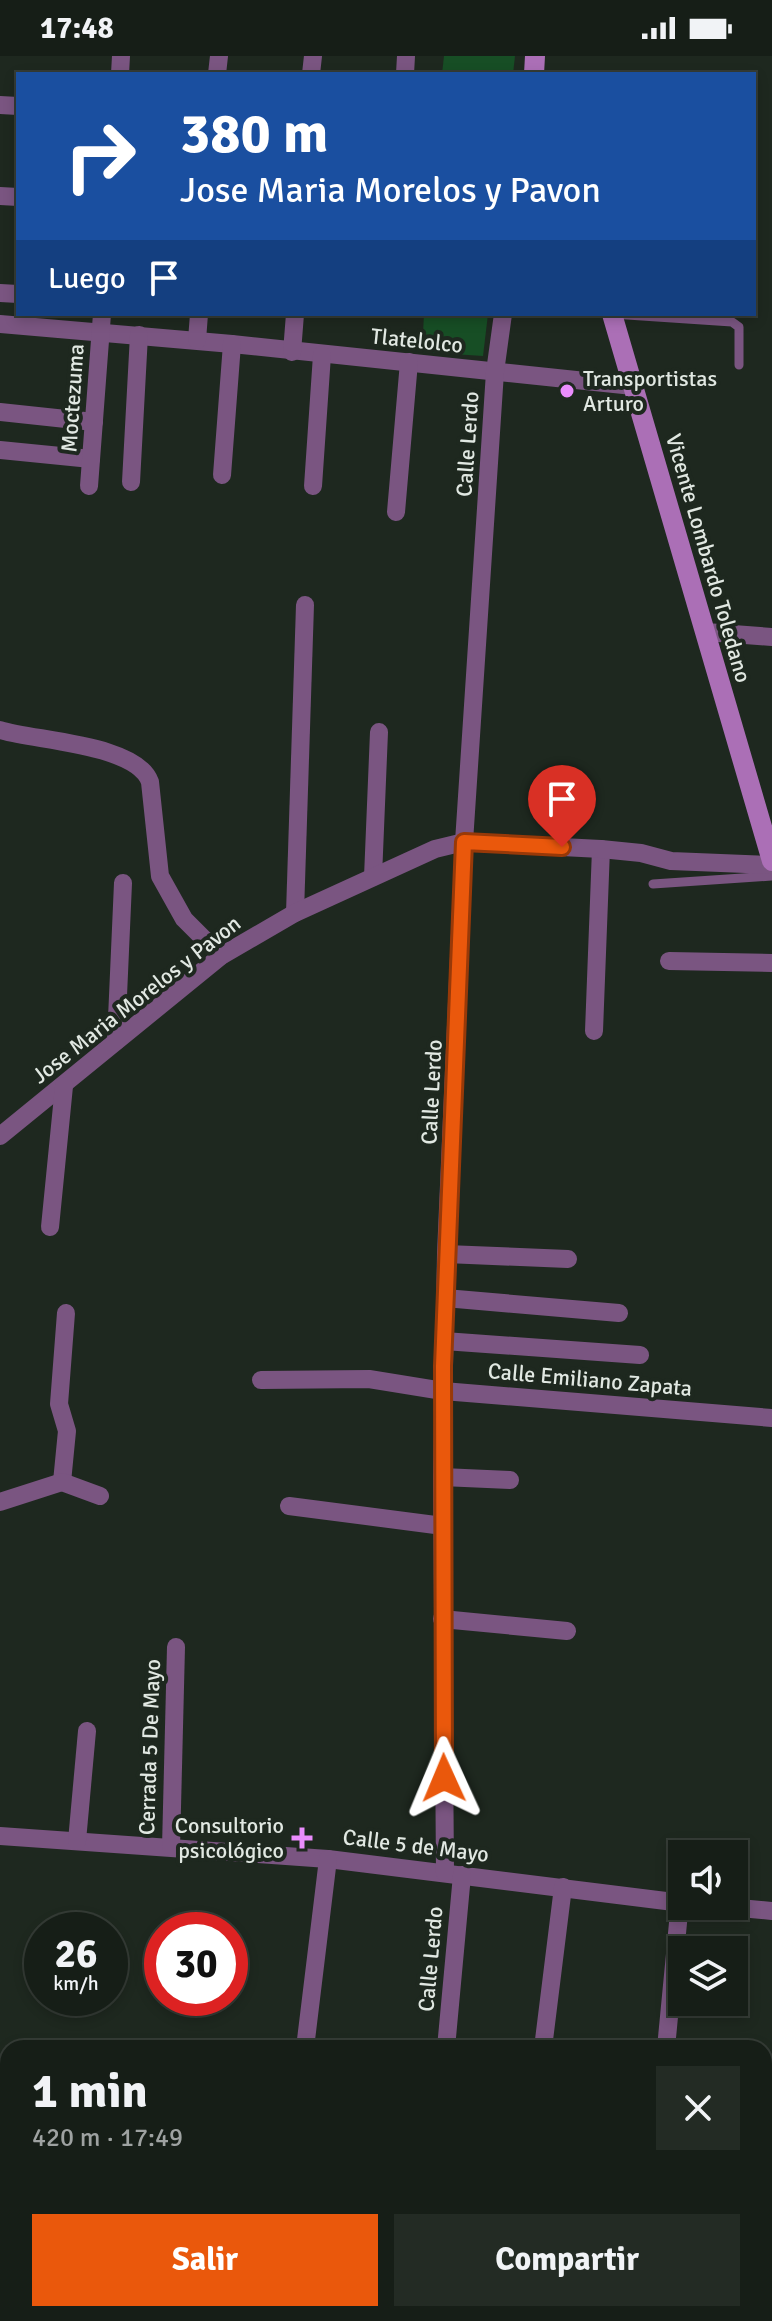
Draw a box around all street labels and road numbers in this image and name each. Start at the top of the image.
street label: Tlatelolco [370,322,464,359]
street label: Moctezuma [55,343,90,453]
street label: Calle Lerdo [450,390,485,498]
street label: Vicente Lombardo Toledano [660,431,757,686]
street label: Jose Maria Morelos y Pavon [27,910,246,1089]
street label: Calle Lerdo [415,1039,448,1145]
street label: Calle Emiliano Zapata [487,1357,693,1402]
street label: Cerrada 5 De Mayo [133,1659,166,1835]
street label: Calle 5 de Mayo [341,1823,491,1868]
street label: Calle Lerdo [412,1905,449,2013]

